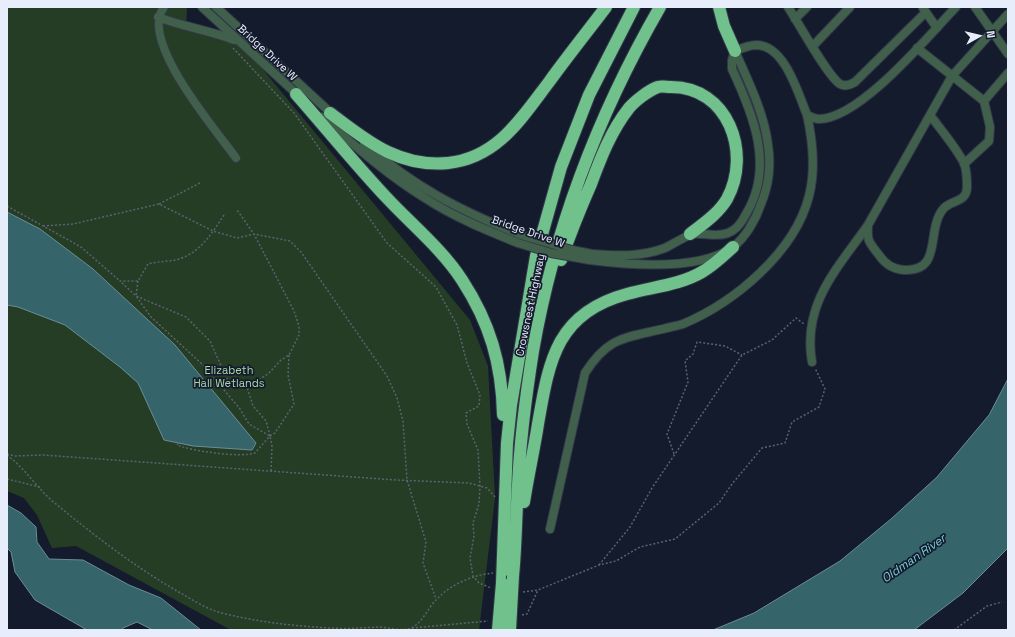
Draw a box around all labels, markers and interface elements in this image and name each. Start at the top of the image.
north arrow [959,16,999,56]
street label: Bridge Drive W [235,22,299,84]
text: N [983,30,998,39]
street label: Bridge Drive W [490,213,566,251]
street label: Crowsnest Highway [514,253,548,357]
park label: Elizabeth Hall Wetlands [193,364,265,390]
water label: Oldman River [879,532,949,586]

